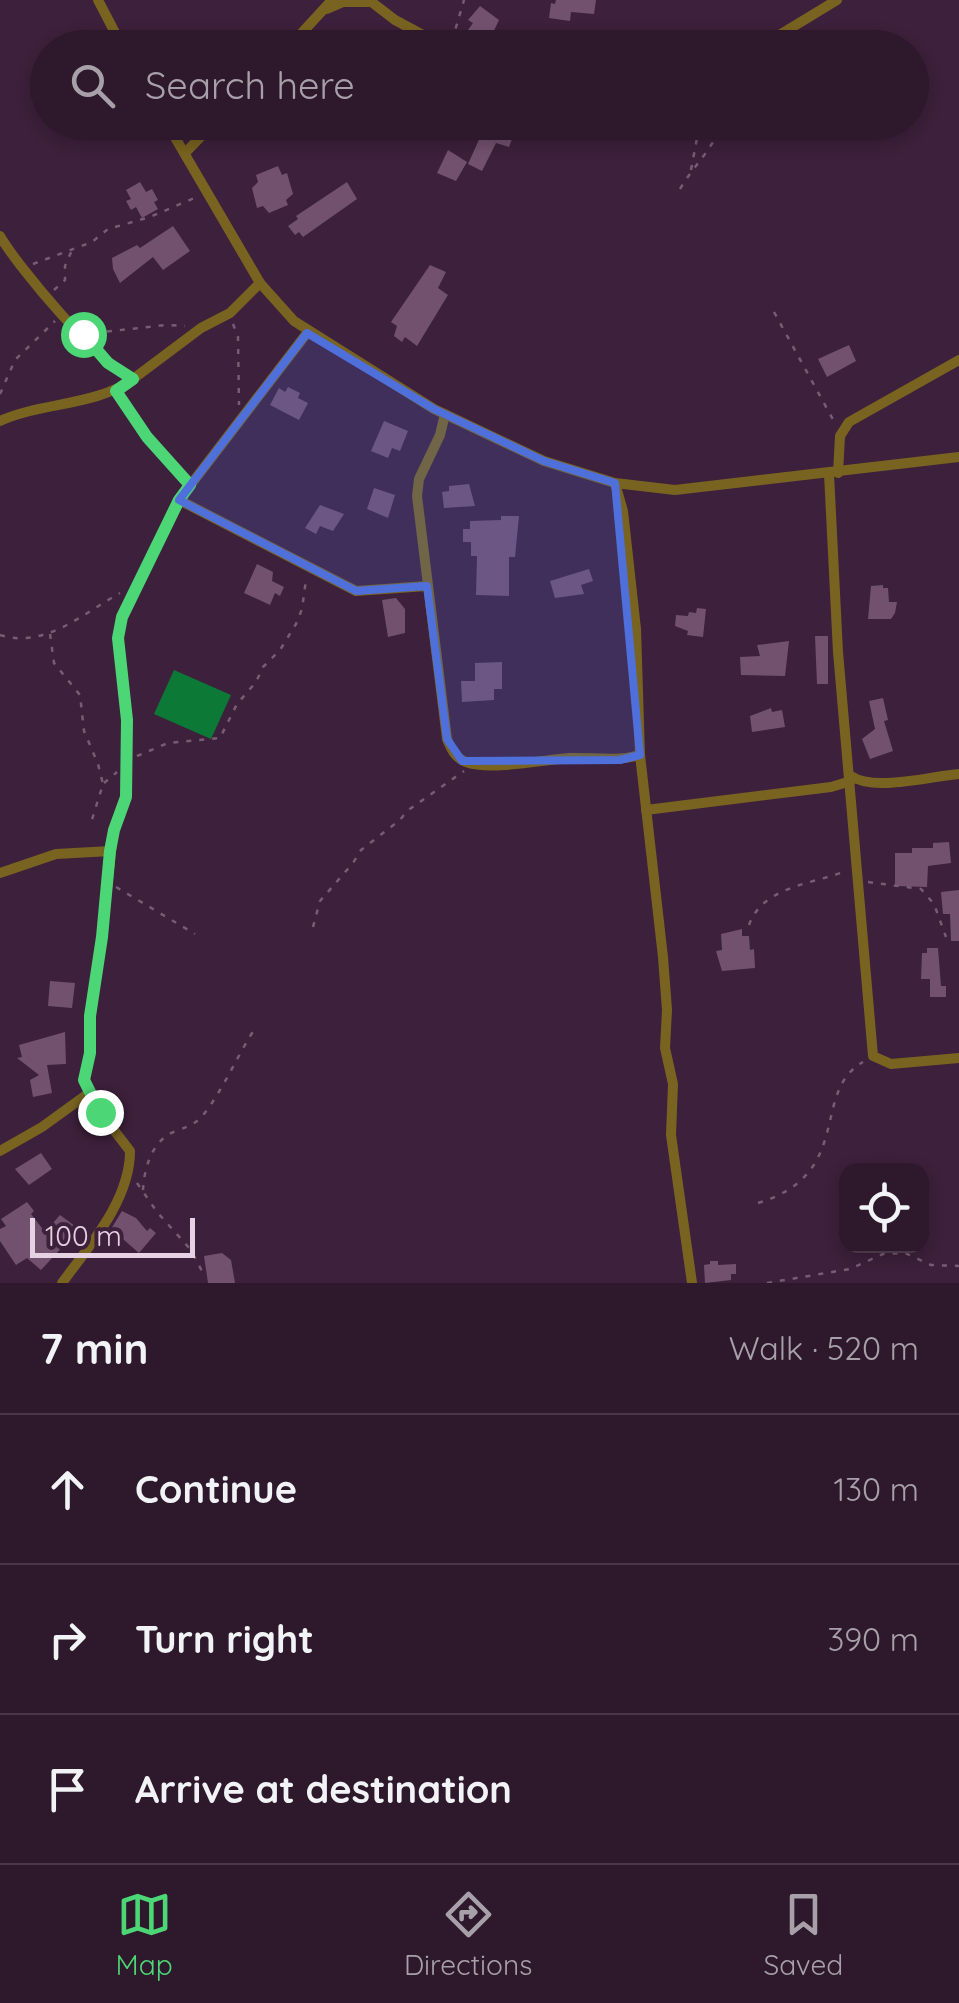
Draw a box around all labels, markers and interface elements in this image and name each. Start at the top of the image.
search box [30,30,929,140]
icon: search [65,58,120,113]
text: Search here [145,61,355,109]
route start [61,312,107,358]
route end [78,1090,124,1136]
map controls [839,1163,929,1253]
button: locate [839,1163,929,1253]
scale bar [30,1213,195,1258]
text: 100 m [45,1218,122,1253]
text: 7 min [40,1322,149,1375]
text: Walk · 520 m [729,1328,919,1368]
icon: ahead [40,1462,95,1517]
text: Continue [135,1465,297,1513]
text: 130 m [833,1469,919,1509]
icon: right [40,1612,95,1667]
text: Turn right [135,1615,314,1663]
text: 390 m [827,1619,919,1659]
icon: arrive [40,1762,95,1817]
text: Arrive at destination [135,1765,512,1813]
tab: Map [116,1887,173,1982]
tab: Directions [404,1887,532,1982]
tab: Saved [764,1887,843,1982]

